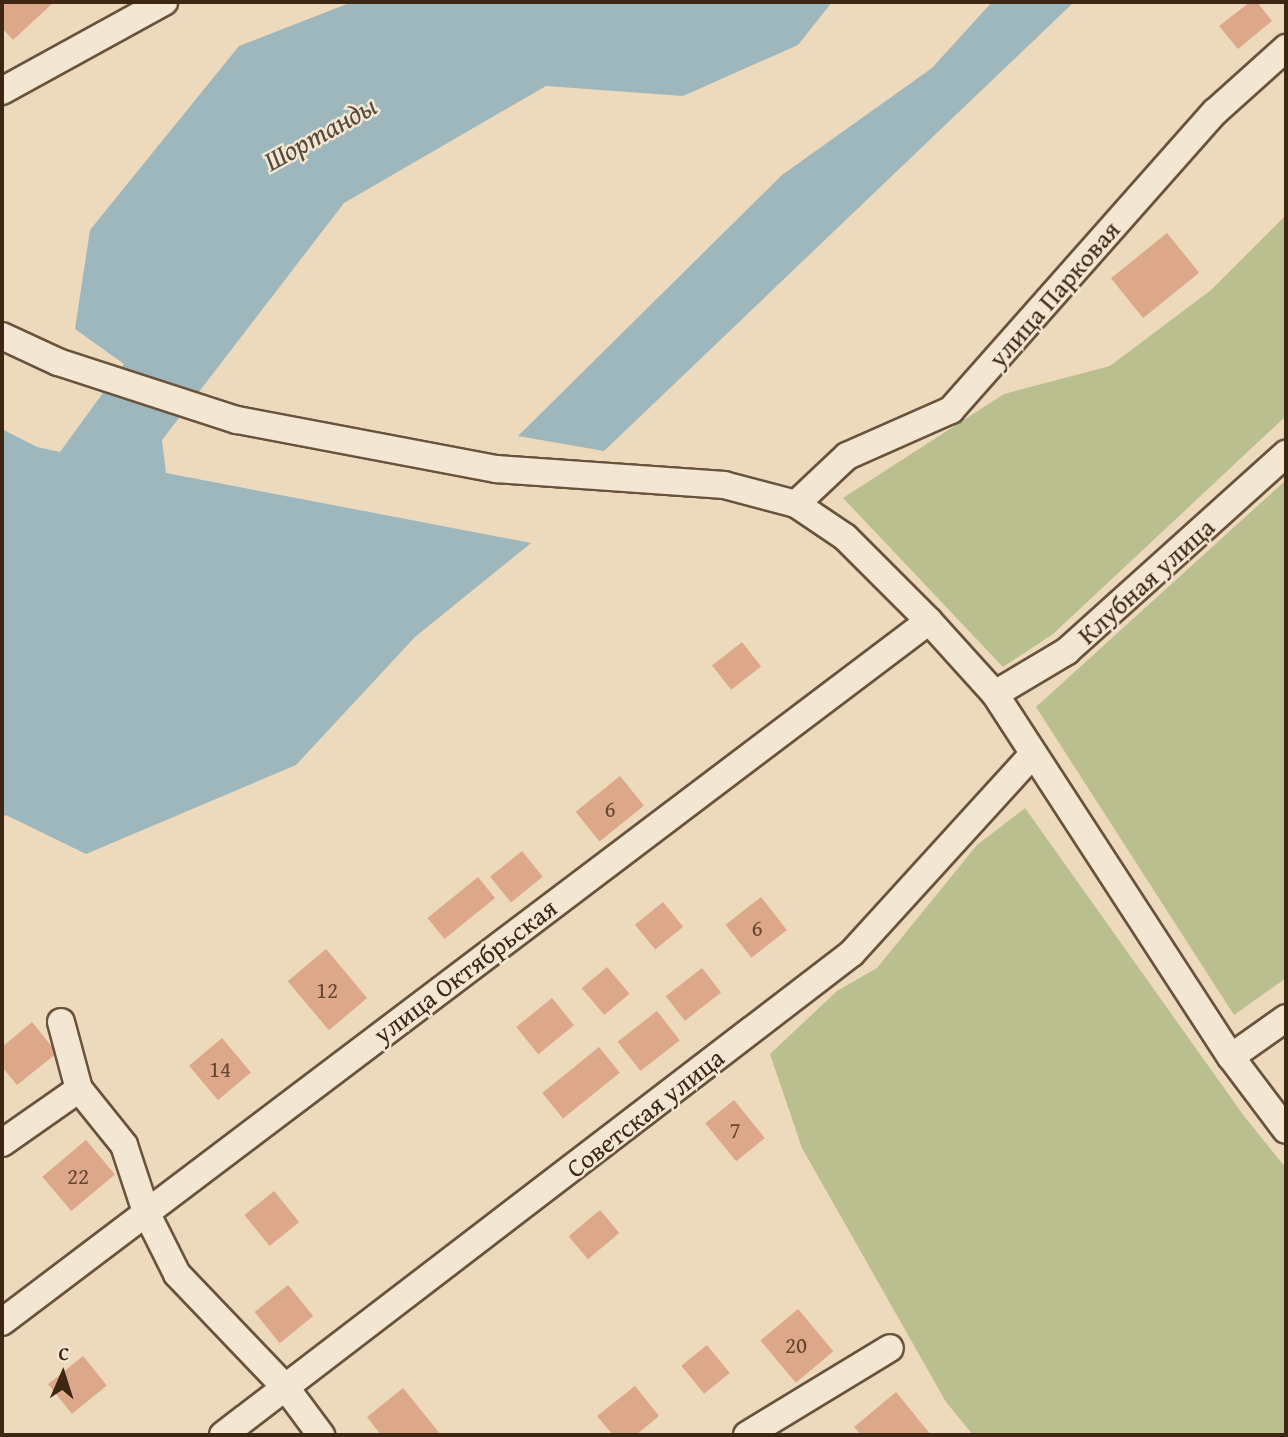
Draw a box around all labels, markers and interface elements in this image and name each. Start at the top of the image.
water label: Шортанды [258,88,382,178]
street label: улица Парковая [982,214,1126,374]
street label: Клубная улица [1071,511,1221,651]
house number: 6 [604,795,616,823]
street label: улица Октябрьская [367,892,563,1050]
house number: 6 [751,914,763,942]
house number: 12 [316,976,338,1004]
street label: Советская улица [560,1042,730,1184]
house number: 14 [209,1055,231,1083]
house number: 7 [729,1116,741,1144]
house number: 22 [67,1162,89,1190]
house number: 20 [785,1331,807,1359]
north arrow [28,1339,98,1409]
text: С [58,1339,70,1367]

